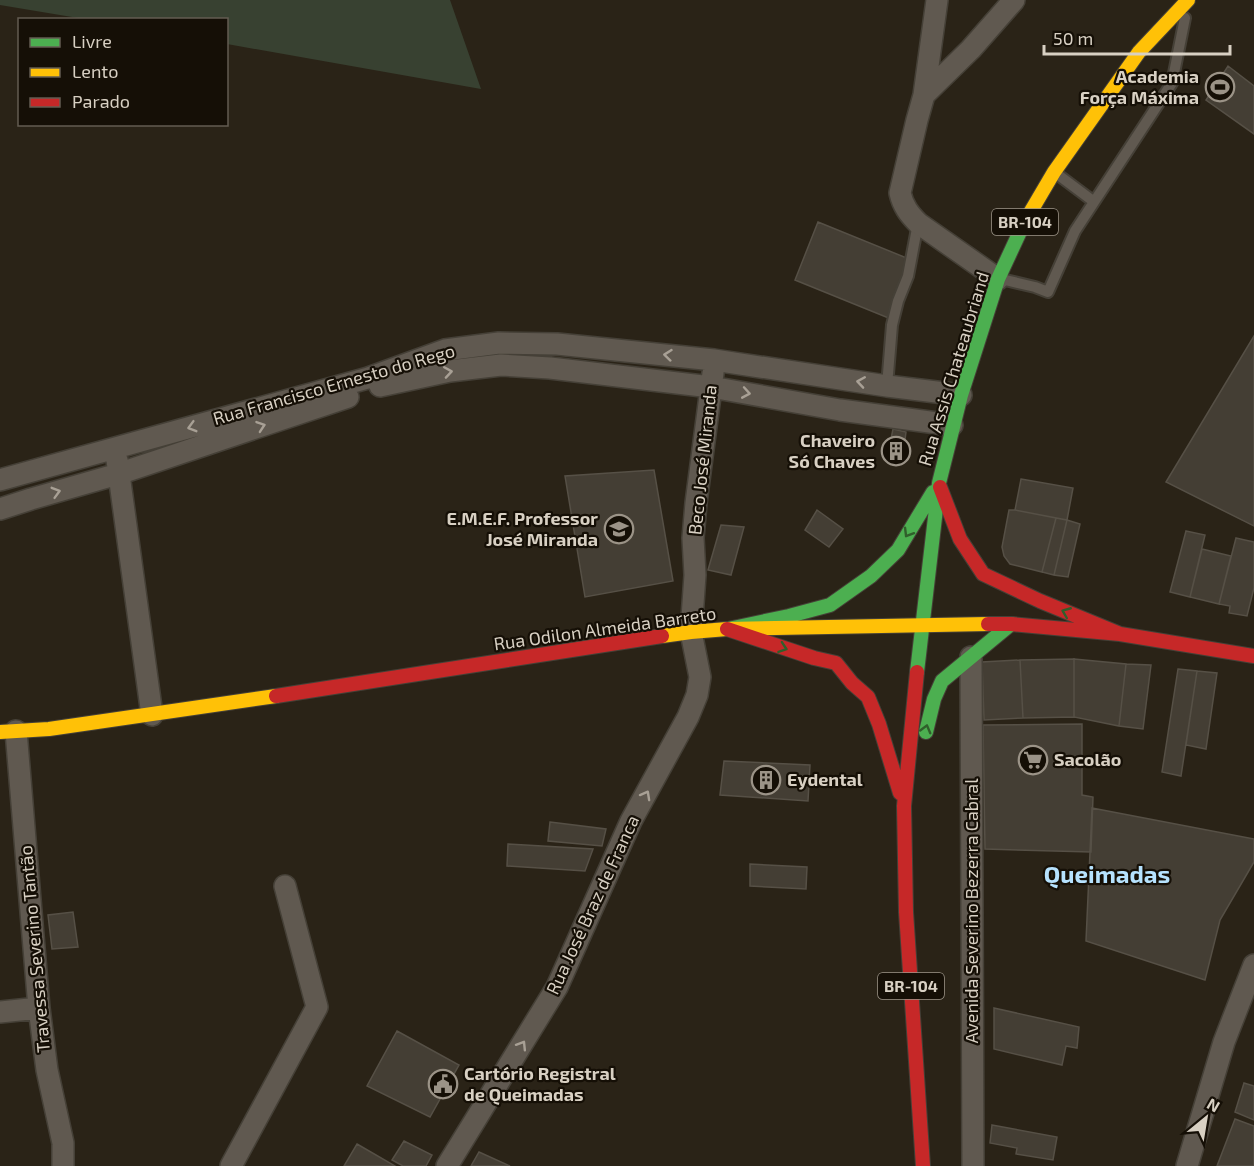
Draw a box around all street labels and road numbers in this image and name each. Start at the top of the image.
road number: BR-104 [992,209,1058,235]
street label: Rua Assis Chateaubriand [913,269,993,468]
street label: Rua Francisco Ernesto do Rego [210,339,457,429]
street label: Beco José Miranda [683,384,721,536]
street label: Rua Odilon Almeida Barreto [492,602,717,655]
street label: Avenida Severino Bezerra Cabral [960,778,982,1044]
street label: Rua José Braz de Franca [541,811,643,998]
street label: Travessa Severino Tantão [14,845,54,1054]
road number: BR-104 [878,973,944,999]

